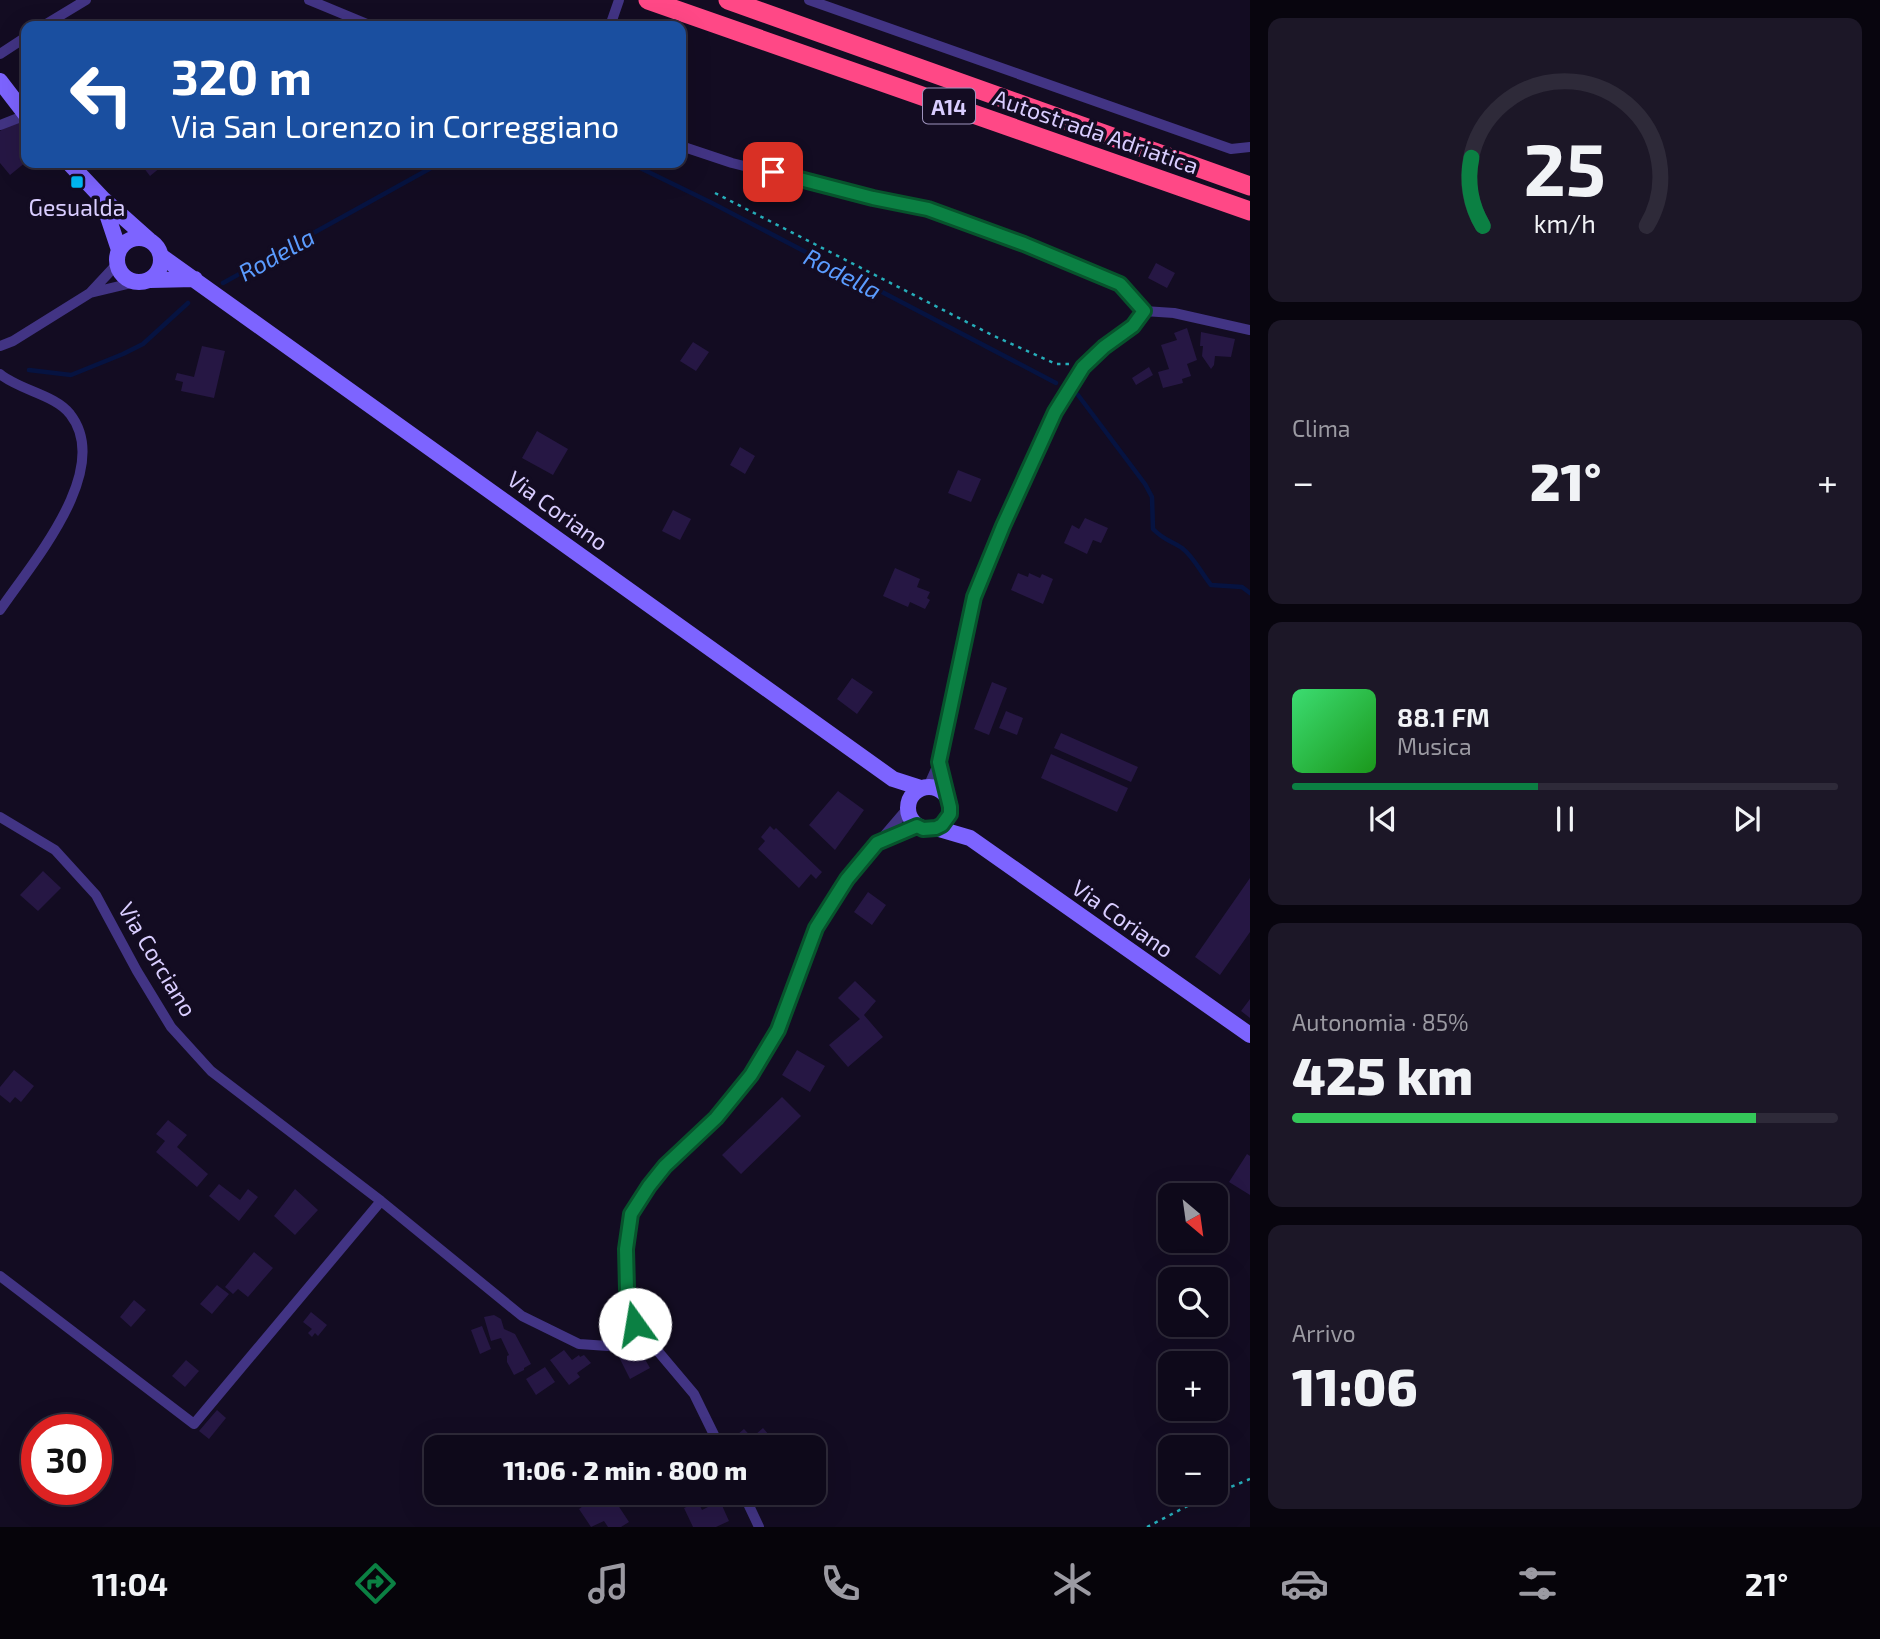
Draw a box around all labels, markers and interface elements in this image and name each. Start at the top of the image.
text: 320 m [171,46,312,105]
icon: left [56,49,147,140]
street label: Autostrada Adriatica [990,83,1202,179]
road number: A14 [923,88,975,124]
text: Via San Lorenzo in Correggiano [171,106,619,144]
text: 25 [1524,123,1606,211]
pin [743,142,803,202]
icon: arrive [754,153,792,191]
marker: Gesualda [69,174,85,190]
place label: Gesualda [29,193,125,221]
text: km/h [1534,208,1596,238]
water label: Rodella [233,221,319,287]
water label: Rodella [800,241,886,305]
text: Clima [1292,414,1350,442]
text: 21° [1530,449,1601,511]
text: − [1292,458,1314,504]
text: + [1817,458,1838,504]
street label: Via Coriano [502,464,614,556]
text: 88.1 FM [1397,701,1490,732]
text: Musica [1397,732,1472,760]
icon: previous [1364,800,1402,838]
icon: pause [1546,800,1584,838]
icon: next [1728,800,1766,838]
street label: Via Coriano [1067,873,1179,963]
street label: Via Corciano [113,897,203,1021]
text: Autonomia · 85% [1292,1008,1469,1036]
text: 425 km [1292,1043,1473,1105]
north arrow [1158,1183,1228,1253]
map controls [1158,1183,1228,1505]
button: search [1158,1267,1228,1337]
position arrow [598,1287,672,1361]
text: Arrivo [1292,1319,1356,1347]
button: + [1158,1351,1228,1421]
text: 11:06 [1292,1354,1418,1416]
speed limit sign: 30 [21,1414,112,1505]
button: − [1158,1435,1228,1505]
text: 11:06 · 2 min · 800 m [503,1454,747,1485]
icon: directions [351,1559,400,1608]
icon: music [584,1559,633,1608]
icon: phone [816,1559,865,1608]
icon: climate [1048,1559,1097,1608]
icon: car [1280,1559,1329,1608]
icon: filters [1513,1559,1562,1608]
text: 11:04 [92,1564,168,1602]
text: 21° [1745,1564,1788,1602]

